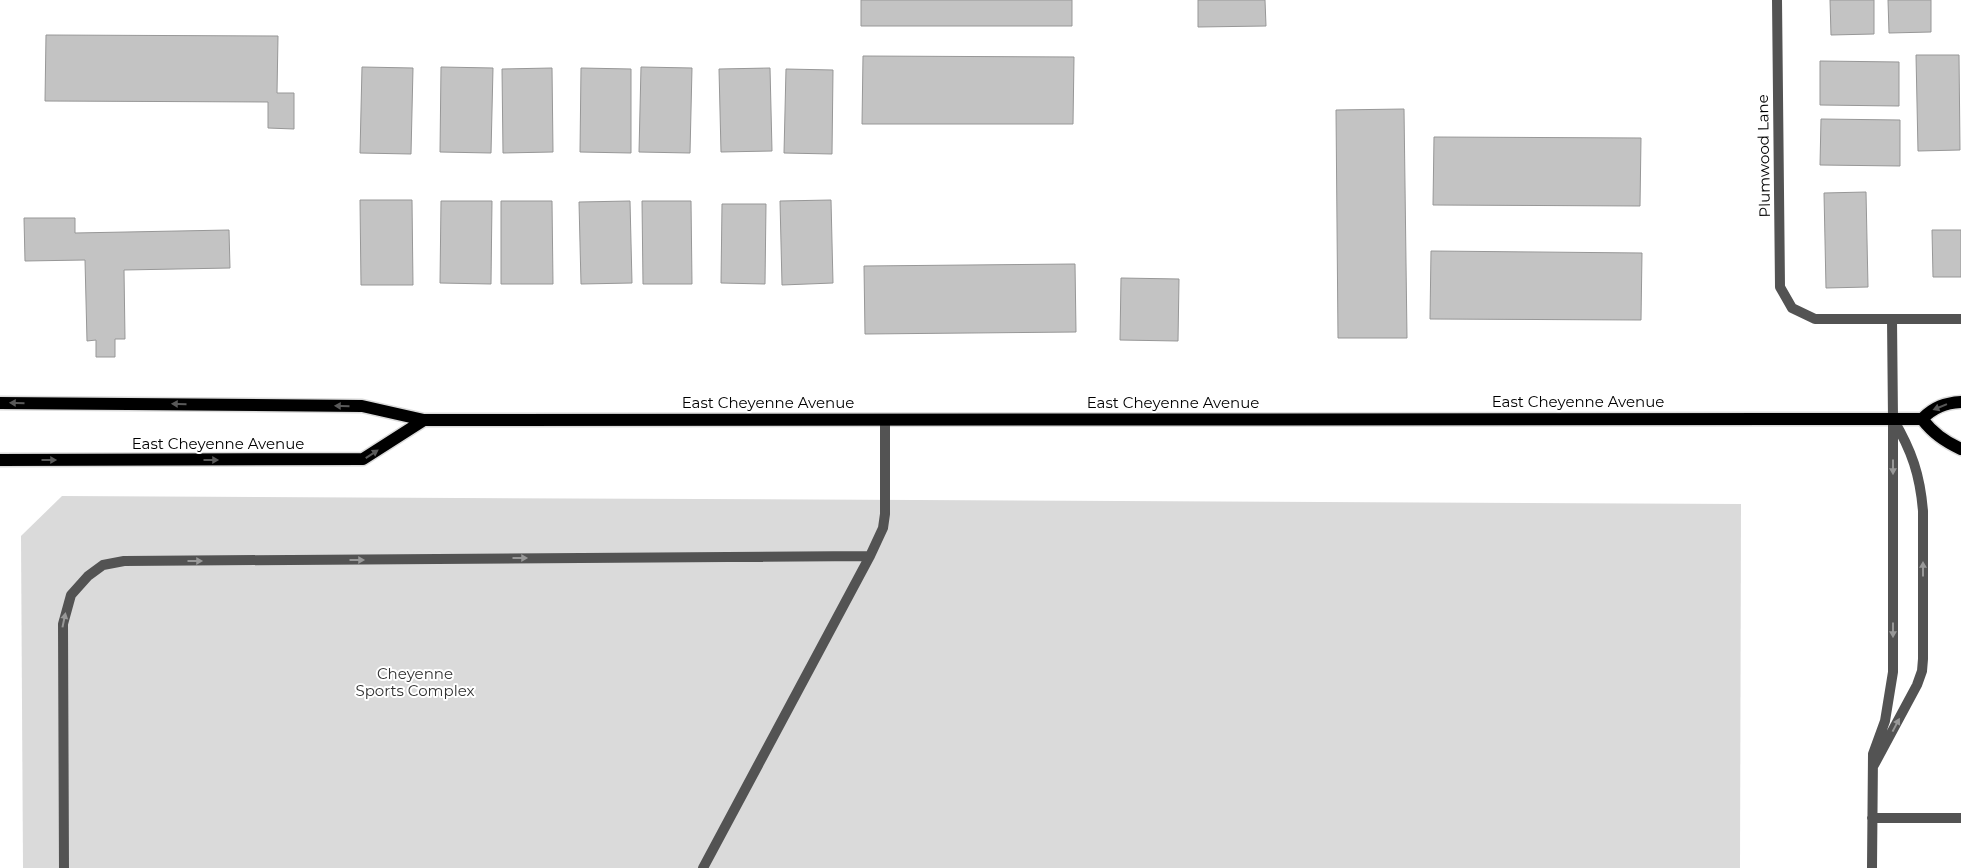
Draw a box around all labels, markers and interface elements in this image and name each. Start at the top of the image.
street label: Plumwood Lane [1753,94,1774,218]
street label: East Cheyenne Avenue [1492,392,1664,411]
street label: East Cheyenne Avenue [682,393,854,412]
street label: East Cheyenne Avenue [1087,393,1259,412]
one-way arrow [8,399,24,407]
one-way arrow [171,400,187,408]
one-way arrow [333,402,349,410]
one-way arrow [1933,403,1947,411]
street label: East Cheyenne Avenue [132,434,304,453]
one-way arrow [365,449,379,458]
one-way arrow [41,456,57,464]
one-way arrow [203,456,219,464]
one-way arrow [1889,460,1897,476]
one-way arrow [512,554,528,562]
one-way arrow [350,556,366,564]
one-way arrow [187,557,203,565]
one-way arrow [1919,561,1927,577]
one-way arrow [61,612,69,628]
one-way arrow [1889,622,1897,638]
park label: Cheyenne Sports Complex [355,664,475,700]
one-way arrow [1891,718,1900,732]

